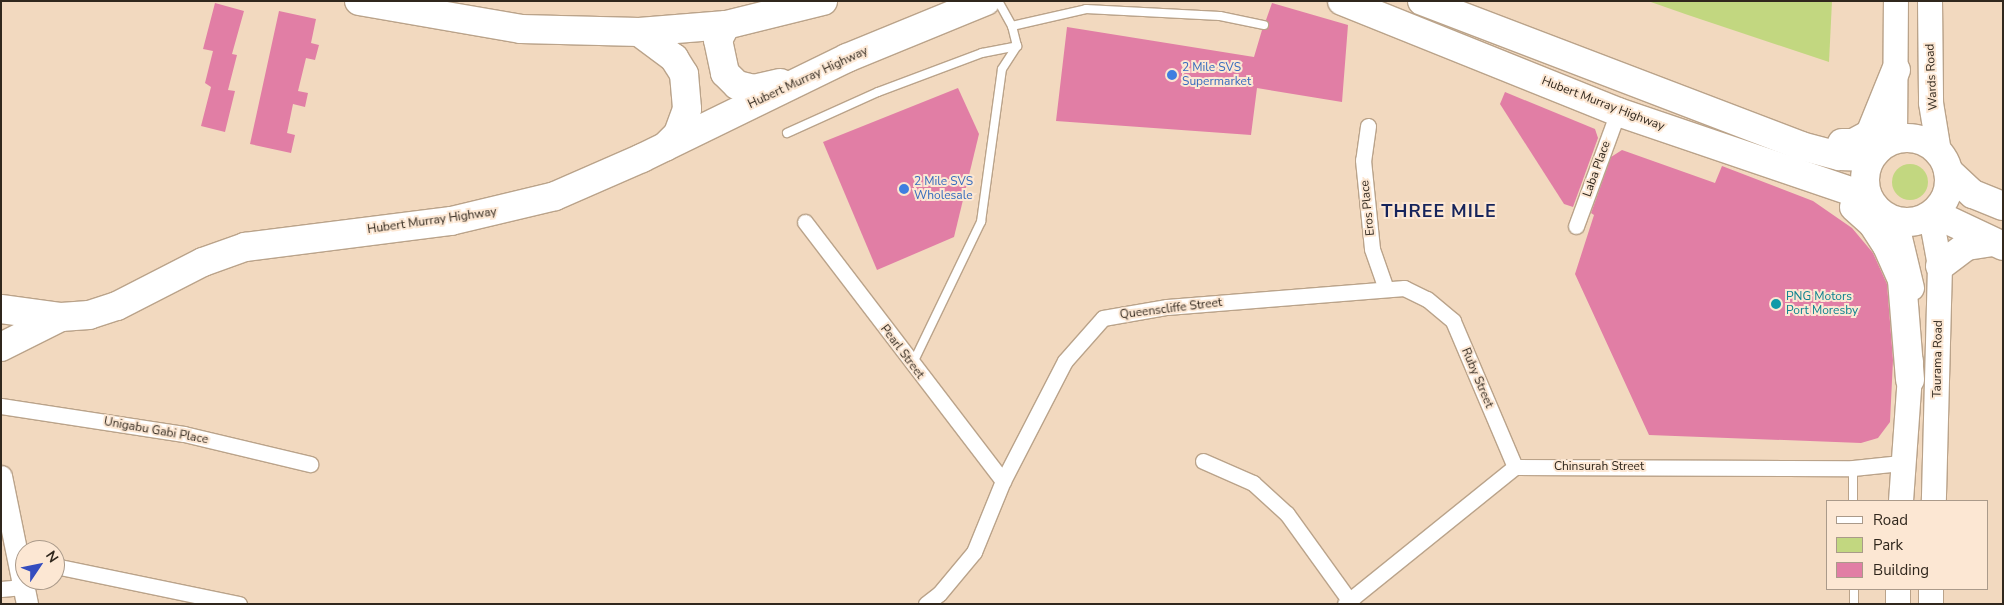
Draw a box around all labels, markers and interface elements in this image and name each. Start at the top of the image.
street label: Wards Road [1923,43,1941,111]
street label: Hubert Murray Highway [746,44,870,112]
place label: 2 Mile SVS Supermarket [1182,61,1251,89]
marker: 2 Mile SVS Supermarket [1166,69,1178,81]
street label: Hubert Murray Highway [1540,74,1666,134]
street label: Laba Place [1580,139,1614,199]
place label: 2 Mile SVS Wholesale [914,175,973,203]
street label: Eros Place [1358,179,1378,237]
marker: 2 Mile SVS Wholesale [898,183,910,195]
district label: THREE MILE [1380,200,1498,222]
street label: Hubert Murray Highway [366,205,498,237]
place label: PNG Motors Port Moresby [1786,290,1858,318]
street label: Queenscliffe Street [1119,296,1223,322]
marker: PNG Motors Port Moresby [1770,298,1782,310]
street label: Taurama Road [1930,320,1946,398]
street label: Pearl Street [877,322,927,382]
street label: Ruby Street [1458,346,1496,410]
street label: Unigabu Gabi Place [103,415,209,447]
street label: Chinsurah Street [1554,460,1644,474]
legend [1826,500,1989,590]
text: Road [1873,510,1908,530]
text: Park [1873,535,1903,555]
north arrow [15,540,65,590]
text: N [41,547,63,567]
text: Building [1873,560,1929,580]

